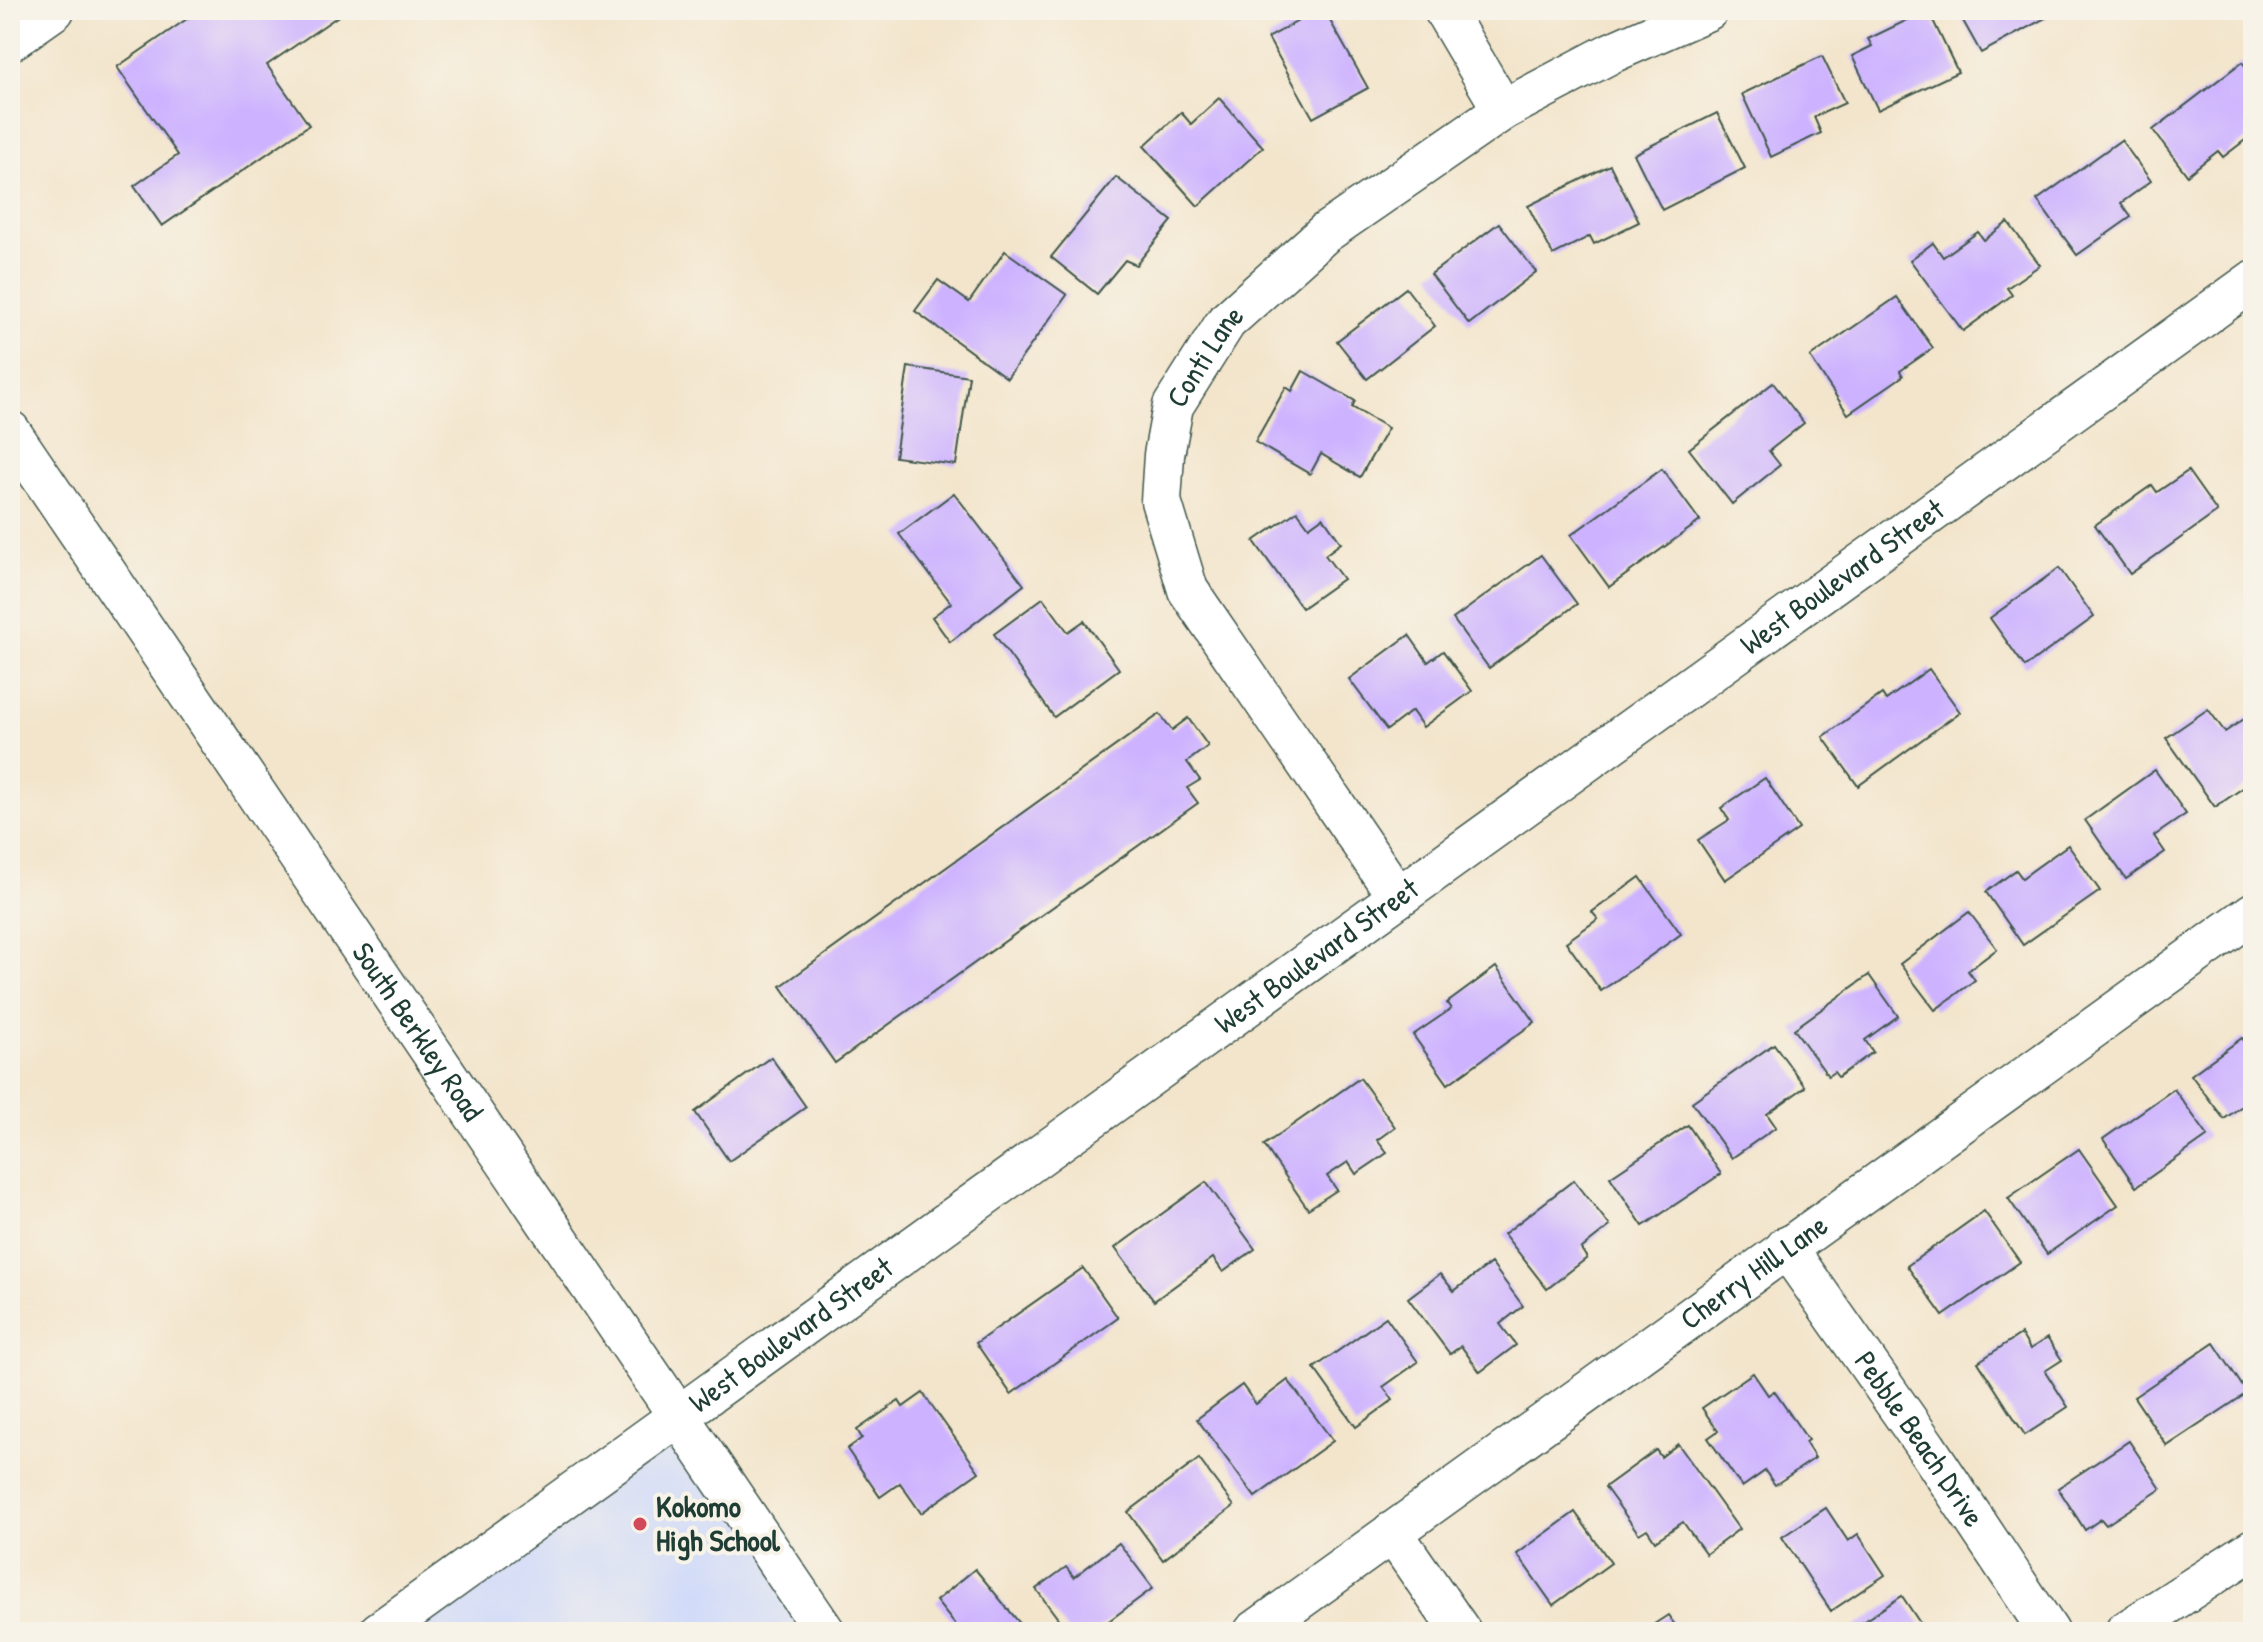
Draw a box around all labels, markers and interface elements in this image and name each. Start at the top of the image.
street label: Conti Lane [1156,295,1251,415]
street label: West Boulevard Street [1732,489,1952,663]
street label: West Boulevard Street [1206,868,1427,1042]
street label: South Berkley Road [344,934,494,1129]
street label: Cherry Hill Lane [1672,1205,1835,1338]
street label: West Boulevard Street [681,1247,901,1421]
street label: Pebble Beach Drive [1846,1343,1995,1534]
place label: Kokomo High School [656,1486,781,1561]
marker: Kokomo High School [631,1515,649,1533]

